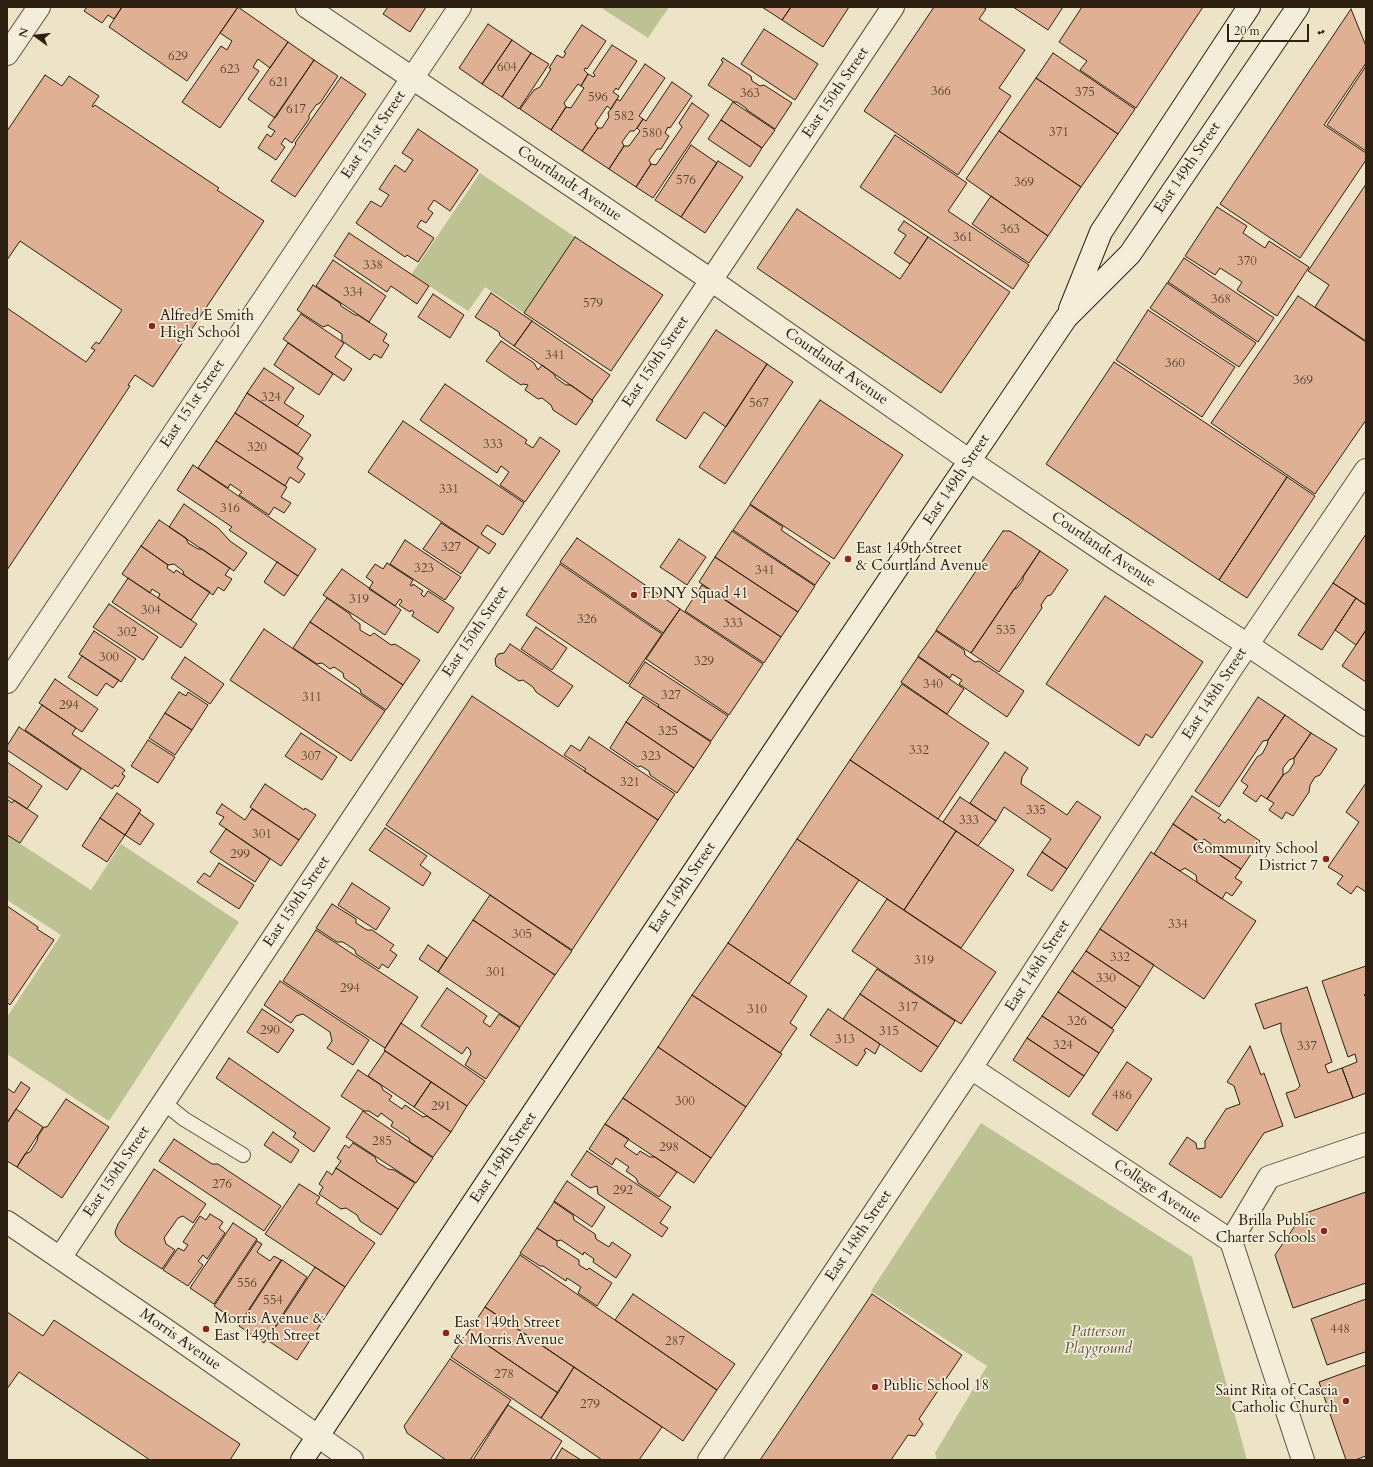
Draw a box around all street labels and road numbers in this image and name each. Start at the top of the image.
street label: East 150th Street [799,44,873,142]
street label: East 151st Street [338,88,410,182]
street label: East 149th Street [1151,119,1225,217]
street label: Courtlandt Avenue [513,142,625,226]
street label: East 150th Street [619,313,693,411]
street label: Courtlandt Avenue [781,325,891,409]
street label: East 151st Street [157,357,229,451]
street label: East 149th Street [920,431,994,529]
street label: Courtlandt Avenue [1047,508,1159,592]
street label: East 150th Street [439,583,513,681]
street label: East 148th Street [1179,645,1251,743]
street label: East 149th Street [646,839,720,937]
street label: East 150th Street [260,853,334,951]
street label: East 148th Street [1002,917,1074,1015]
street label: East 149th Street [467,1109,541,1207]
street label: East 150th Street [80,1123,154,1221]
street label: College Avenue [1110,1156,1204,1228]
street label: East 148th Street [822,1187,896,1285]
street label: Morris Avenue [136,1305,224,1375]

